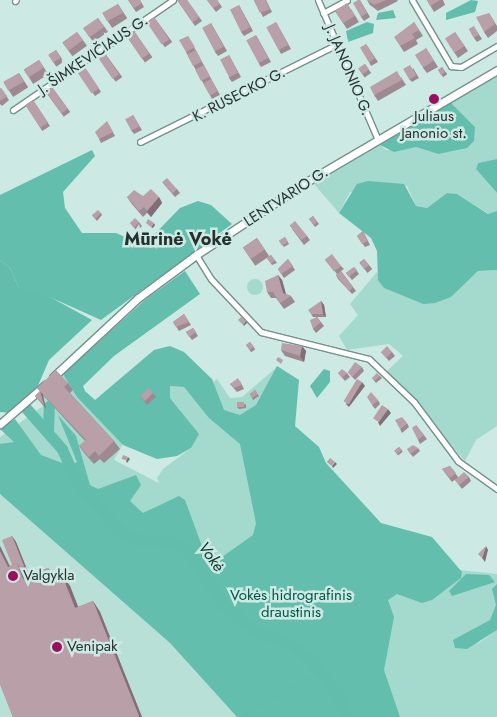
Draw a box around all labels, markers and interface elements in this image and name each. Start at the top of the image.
street label: J. ŠIMKEVIČIAUS G. [35,12,151,98]
street label: J. JANONIO G. [321,22,375,118]
street label: K. RUSECKO G. [190,64,288,126]
marker: Juliaus Janonio st. [428,93,440,105]
place label: Juliaus Janonio st. [401,107,467,142]
street label: LENTVARIO G. [241,163,331,231]
district label: Mūrinė Vokė [124,228,232,250]
water label: Vokė [194,538,228,576]
place label: Valgykla [23,567,74,585]
marker: Valgykla [7,570,19,582]
park label: Vokės hidrografinis draustinis [230,586,352,621]
place label: Venipak [67,638,118,656]
marker: Venipak [51,641,63,653]

